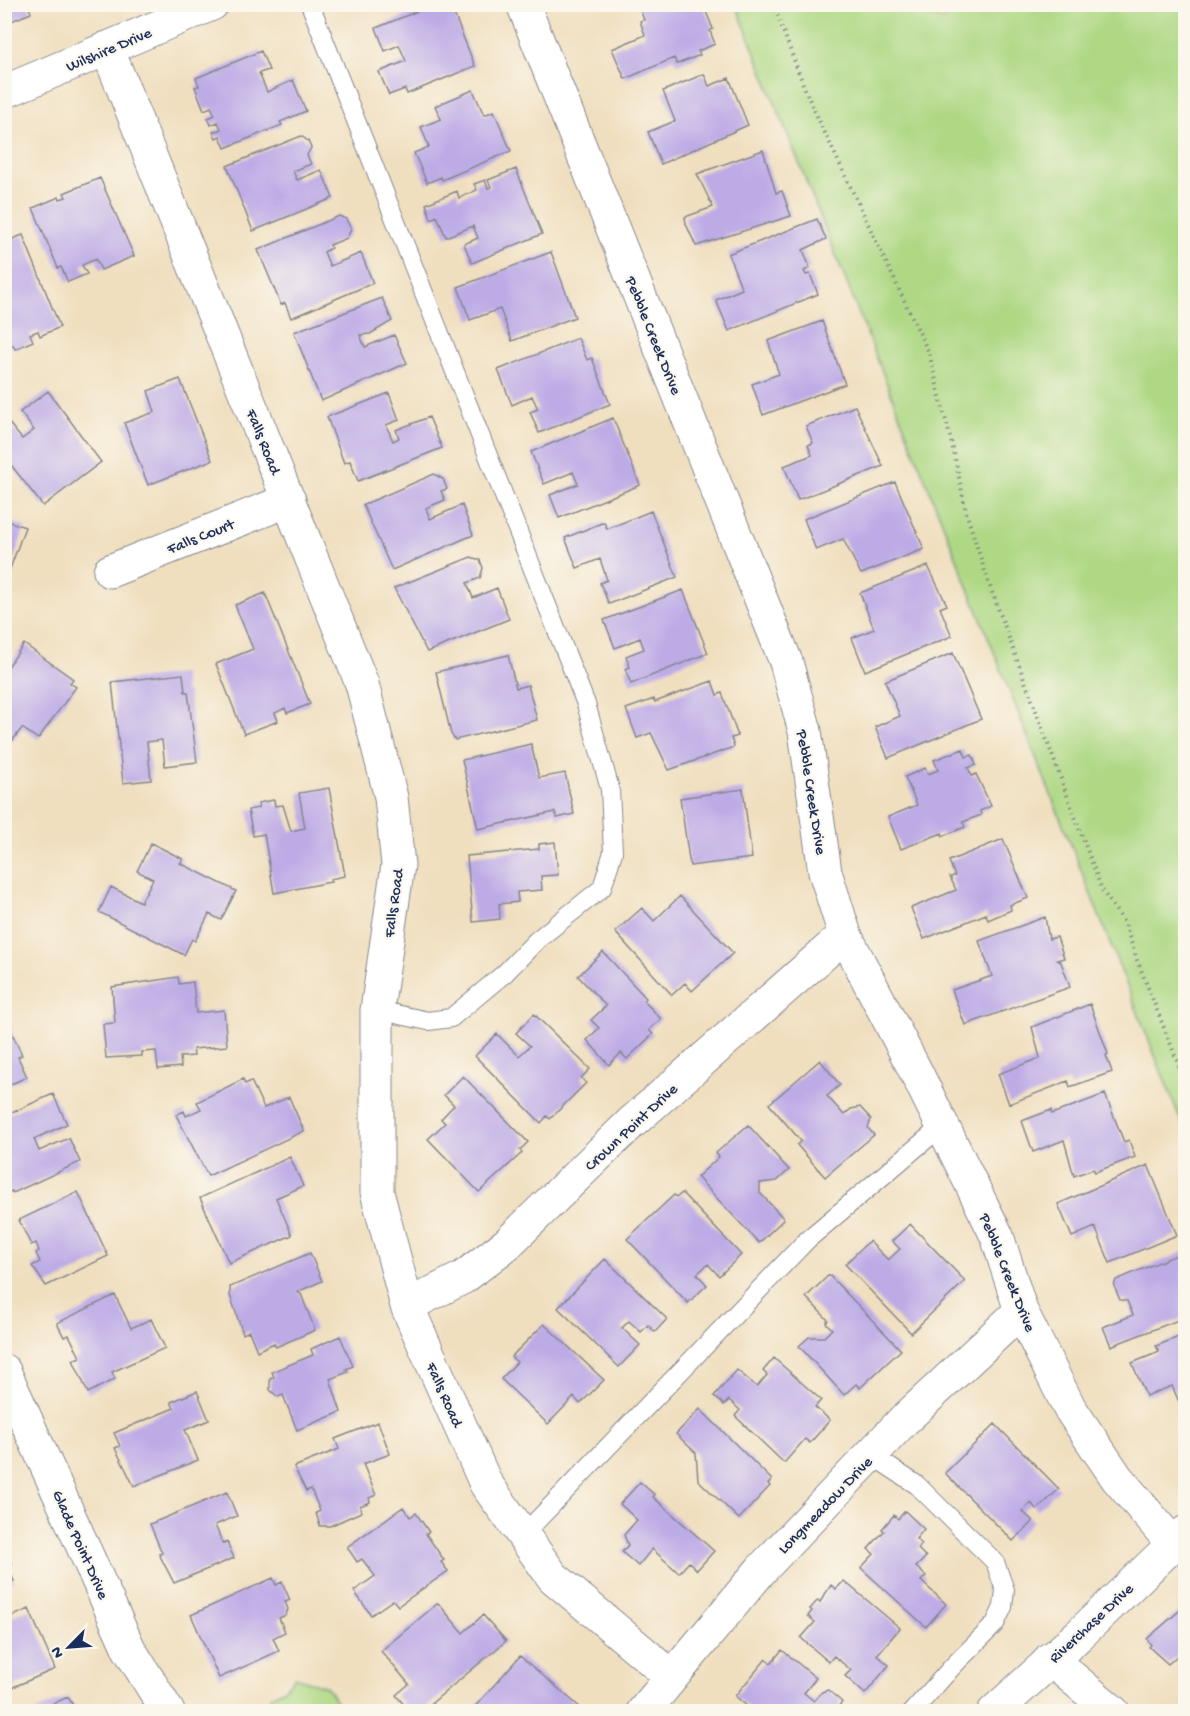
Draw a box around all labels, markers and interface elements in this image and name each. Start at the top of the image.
street label: Wilshire Drive [64,24,156,78]
street label: Pebble Creek Drive [619,273,684,399]
street label: Falls Road [240,406,284,479]
street label: Falls Court [164,516,239,561]
street label: Pebble Creek Drive [790,728,829,857]
street label: Falls Road [381,867,410,940]
street label: Crown Point Drive [582,1080,683,1176]
street label: Pebble Creek Drive [973,1210,1038,1336]
street label: Falls Road [420,1359,466,1432]
street label: Longmeadow Drive [775,1453,878,1559]
street label: Glade Point Drive [46,1488,112,1604]
street label: Riverchase Drive [1046,1580,1139,1669]
north arrow [39,1617,99,1677]
text: N [48,1643,69,1661]

